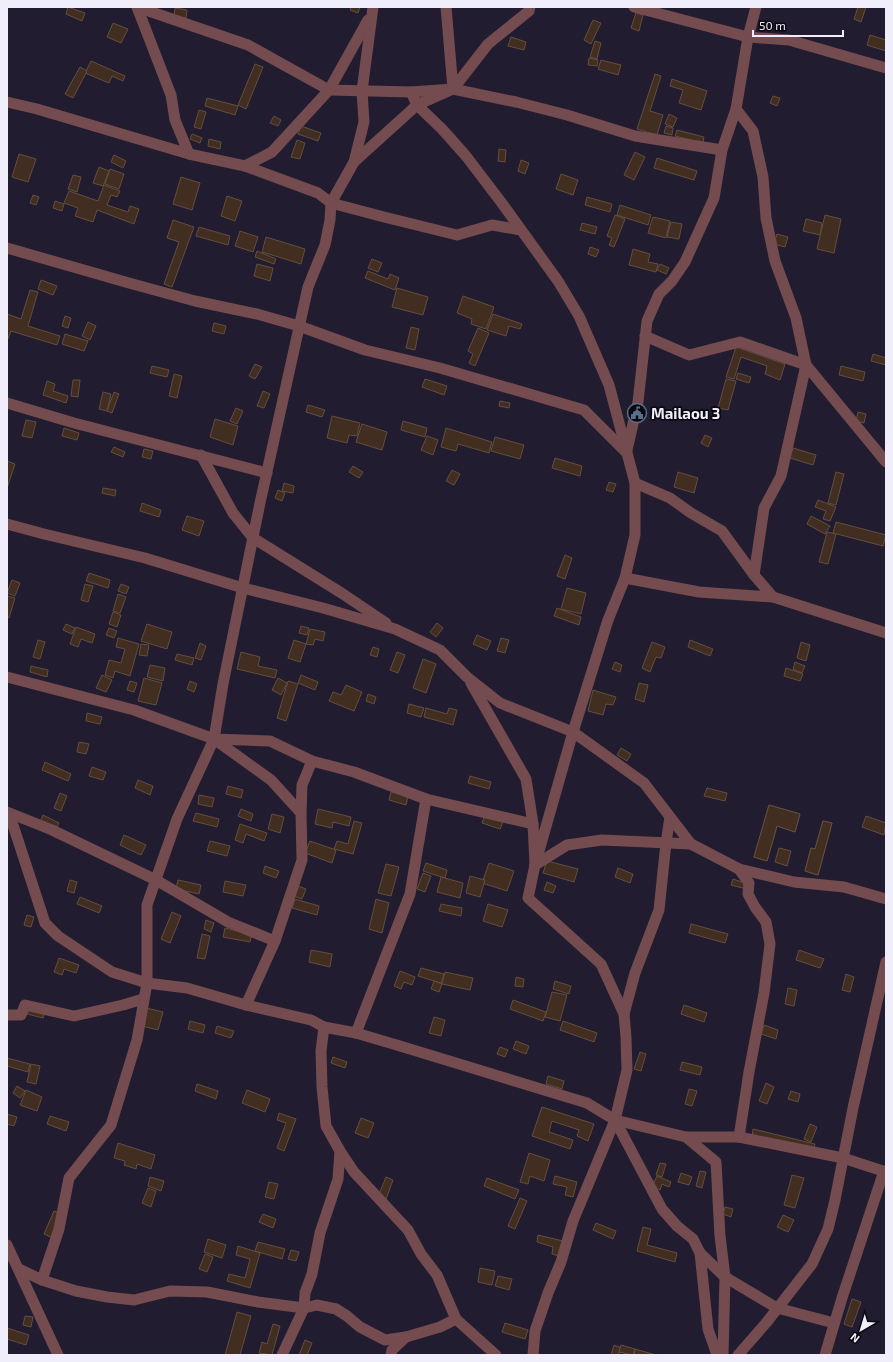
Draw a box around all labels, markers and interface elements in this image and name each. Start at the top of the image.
scale bar [753,12,843,38]
text: 50 m [759,18,786,32]
public building icon: Mailaou 3 [626,402,648,424]
place label: Mailaou 3 [651,404,720,422]
north arrow [841,1310,881,1350]
text: N [847,1331,862,1346]

